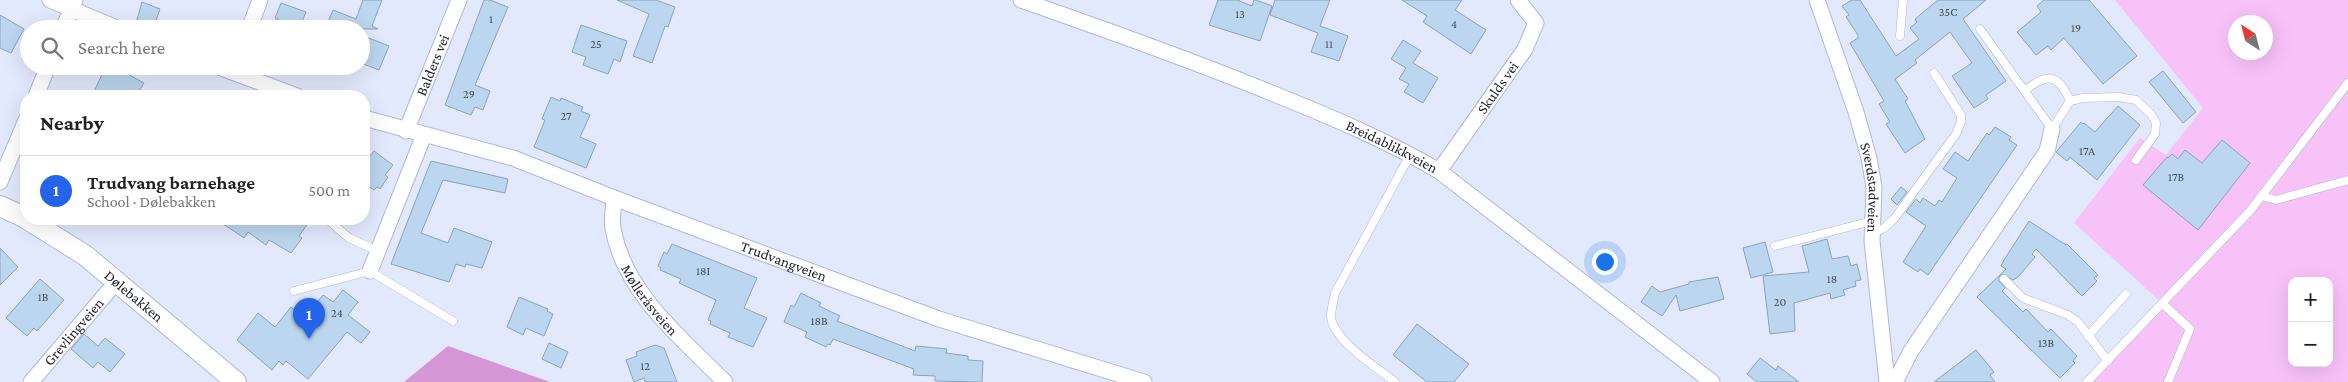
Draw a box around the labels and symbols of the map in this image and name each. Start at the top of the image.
house number: 35C [1939,5,1957,19]
house number: 13 [1235,7,1245,21]
house number: 1 [489,12,493,26]
north arrow [2228,15,2273,60]
house number: 4 [1451,17,1457,31]
house number: 19 [2071,21,2081,35]
street label: Balders vei [413,32,452,98]
house number: 25 [590,37,602,51]
house number: 11 [1325,37,1333,51]
street label: Skulds vei [1474,58,1522,117]
house number: 29 [463,87,475,101]
house number: 27 [560,109,572,123]
street label: Breidablikkveien [1344,117,1440,176]
street label: Sverdstadveien [1857,141,1882,233]
house number: 17A [2079,144,2095,158]
house number: 17B [2168,170,2184,184]
street label: Trudvangveien [739,238,829,284]
your location [1592,249,1618,275]
street label: Mølleråsveien [618,262,681,339]
house number: 18I [696,264,710,278]
street label: Dølebakken [101,267,166,325]
house number: 18 [1827,272,1837,286]
house number: 1B [38,290,49,304]
street label: Grevlingveien [41,295,107,369]
house number: 20 [1774,295,1786,309]
pin: 1 [293,298,325,339]
house number: 24 [331,306,343,320]
house number: 18B [810,314,828,328]
house number: 13B [2038,336,2055,350]
house number: 12 [640,359,650,373]

